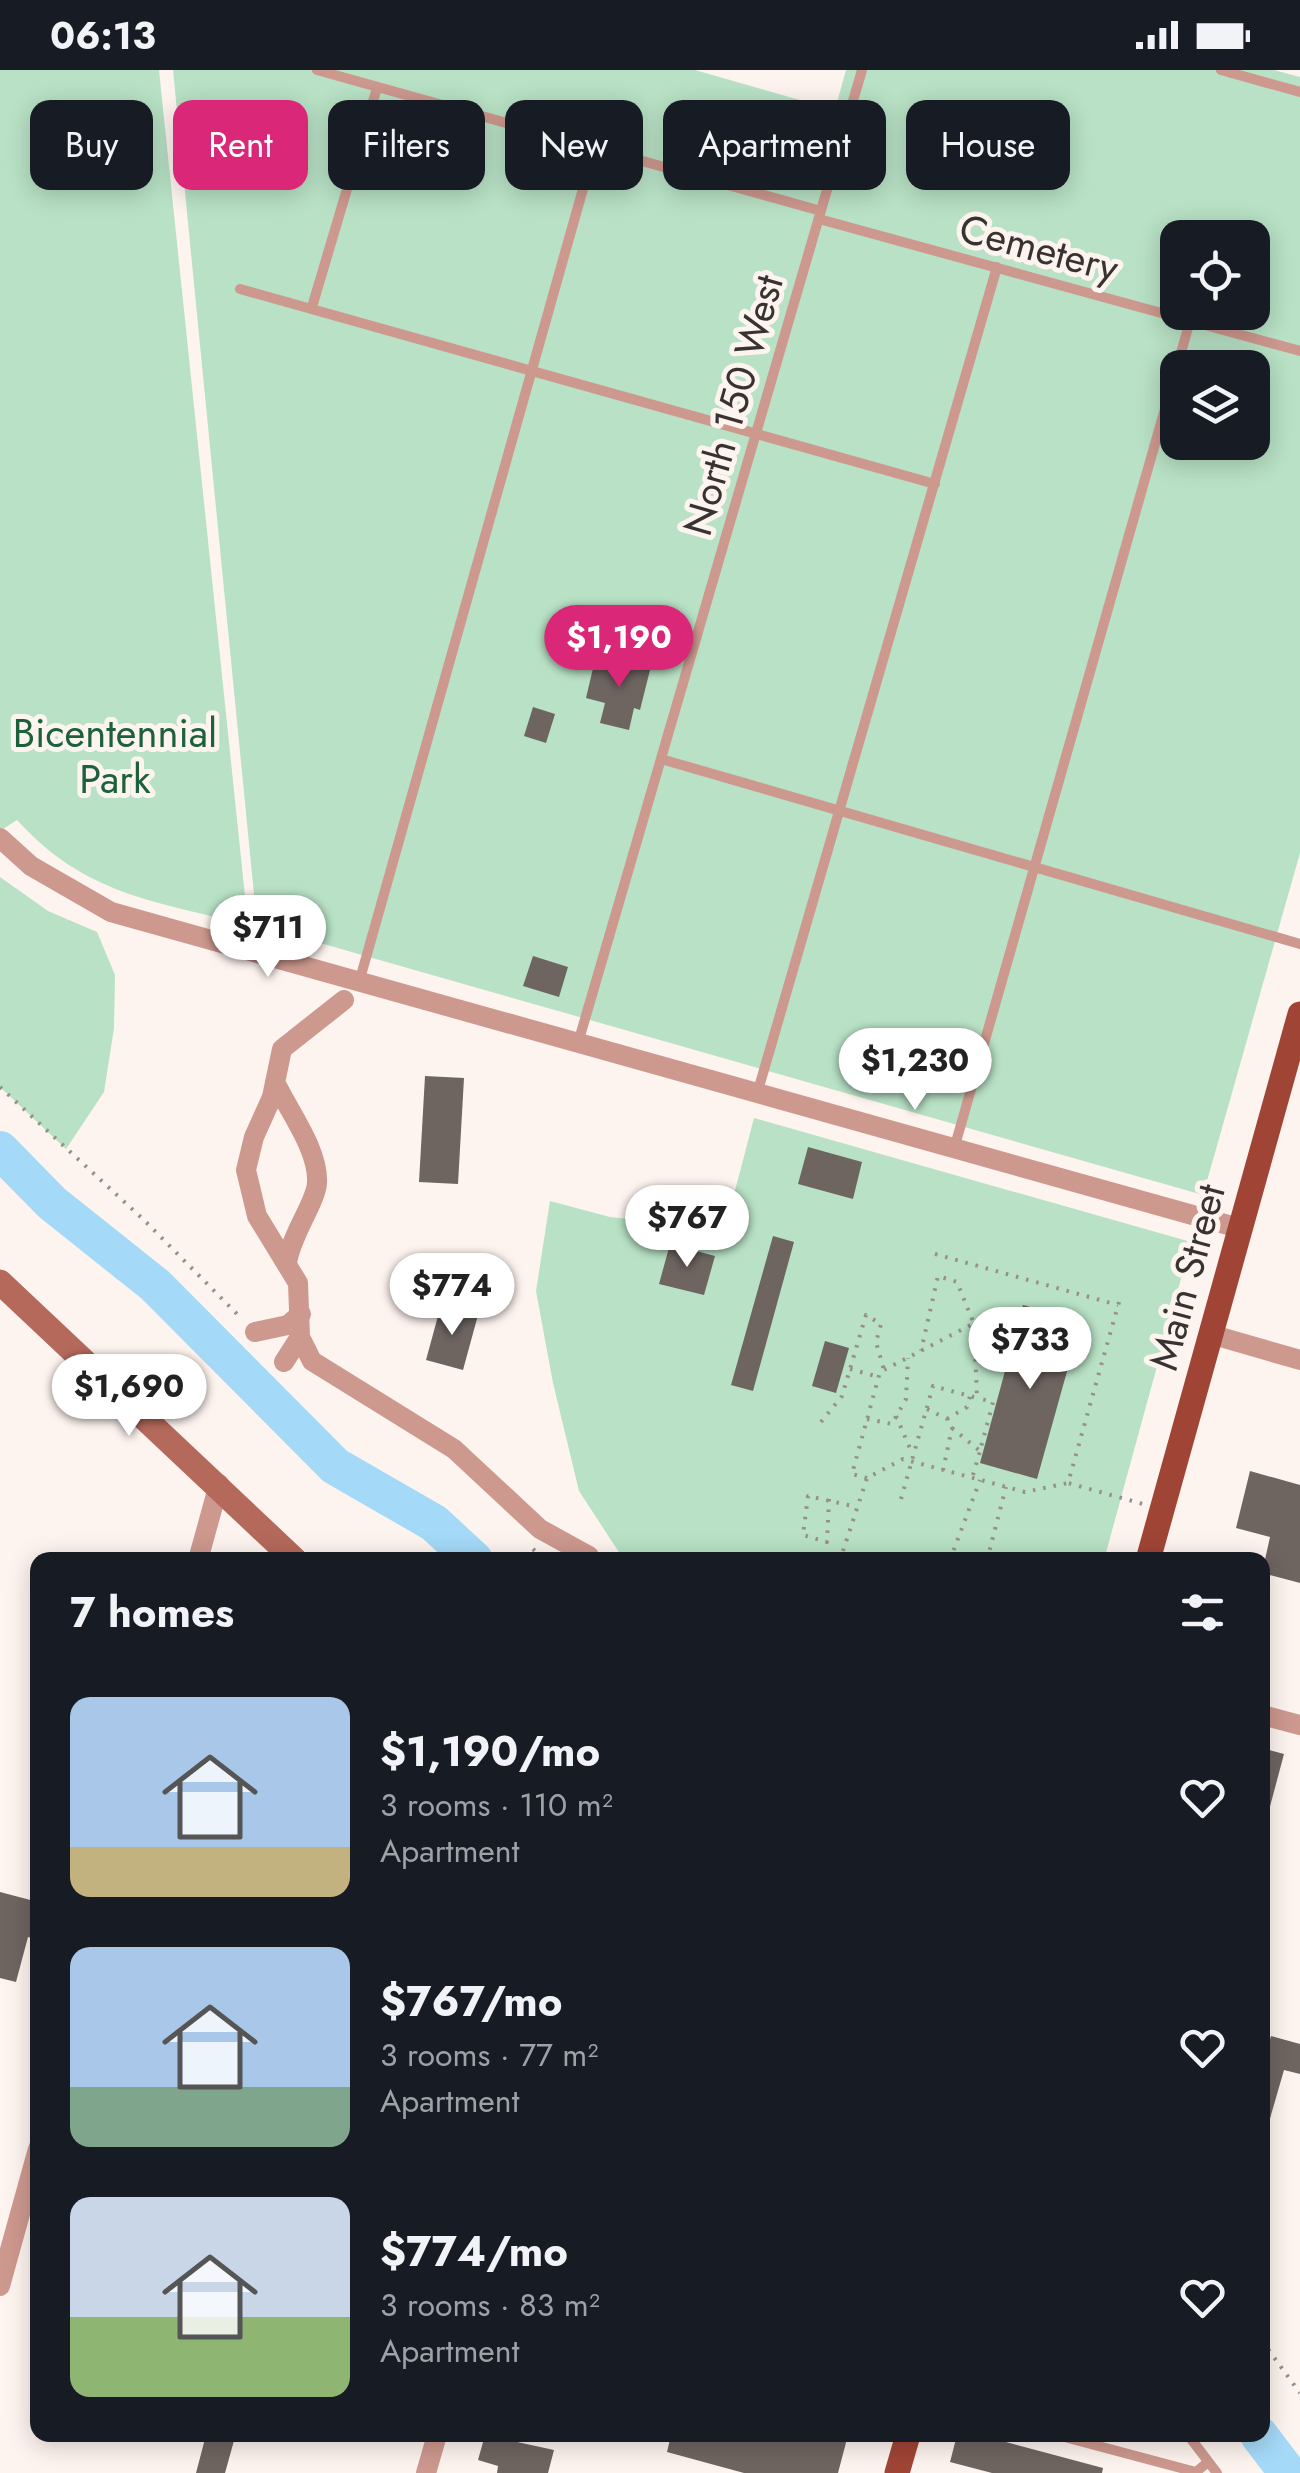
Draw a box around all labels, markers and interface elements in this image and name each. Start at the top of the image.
text: 06:13 [50,8,156,63]
chip: Buy [30,100,153,190]
chip: Rent [173,100,308,190]
chip: Filters [328,100,485,190]
chip: New [505,100,643,190]
chip: Apartment [663,100,886,190]
chip: House [906,100,1070,190]
street label: Cemetery [953,199,1125,297]
map controls [1160,220,1270,460]
button: locate [1160,220,1270,330]
street label: North 150 West [668,268,798,542]
button: layers [1160,350,1270,460]
pin: $1,190 [538,605,700,690]
text: $1,190 [566,614,672,660]
park label: Bicentennial Park [13,704,217,808]
pin: $711 [209,895,327,980]
text: $711 [232,904,304,950]
pin: $1,230 [834,1028,996,1113]
text: $1,230 [861,1037,969,1083]
street label: Main Street [1134,1177,1240,1377]
pin: $767 [628,1185,746,1270]
text: $767 [647,1194,727,1240]
pin: $774 [393,1253,511,1338]
text: $774 [412,1262,492,1308]
pin: $733 [971,1307,1089,1392]
text: $733 [991,1316,1069,1362]
pin: $1,690 [48,1354,210,1439]
text: $1,690 [74,1363,184,1409]
text: 7 homes [70,1582,234,1643]
icon: filters [1175,1585,1230,1640]
text: $1,190/mo [380,1721,600,1782]
icon: home [150,1737,270,1857]
icon: heart [1175,1770,1230,1825]
text: 3 rooms · 110 m² [380,1782,613,1828]
text: Apartment [380,1828,519,1874]
text: $767/mo [380,1971,563,2032]
icon: home [150,1987,270,2107]
icon: heart [1175,2020,1230,2075]
text: 3 rooms · 77 m² [380,2032,598,2078]
text: Apartment [380,2078,519,2124]
text: $774/mo [380,2221,568,2282]
icon: home [150,2237,270,2357]
icon: heart [1175,2270,1230,2325]
text: 3 rooms · 83 m² [380,2282,600,2328]
text: Apartment [380,2328,519,2374]

